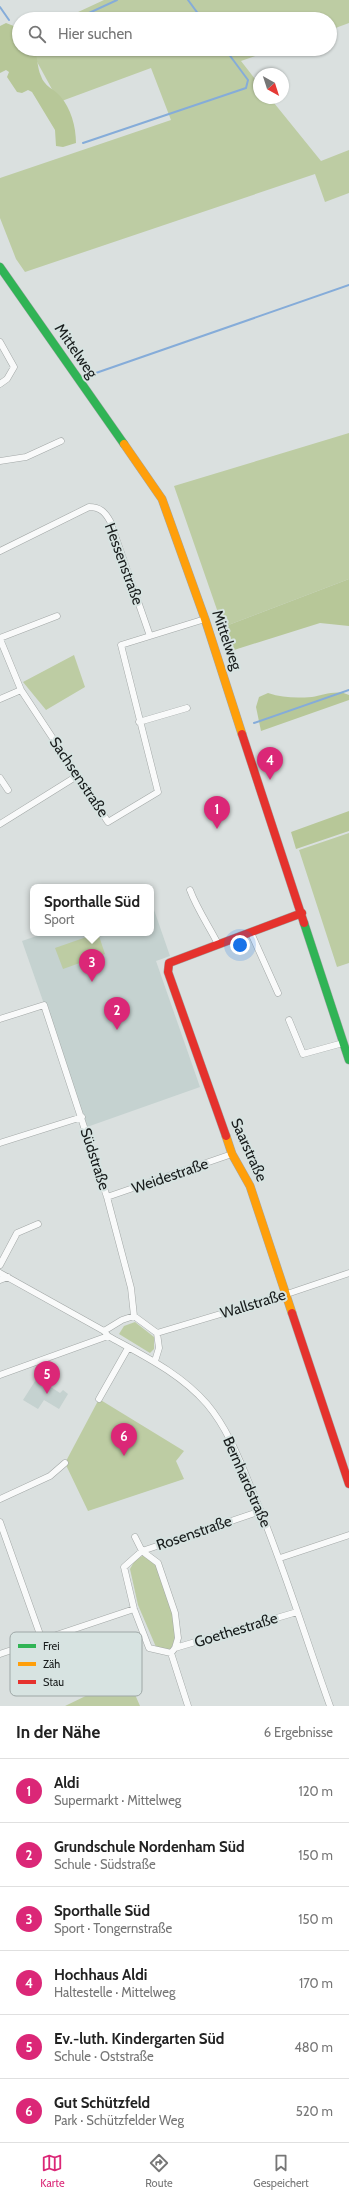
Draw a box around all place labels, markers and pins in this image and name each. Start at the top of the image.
pin: 4 [257,747,283,780]
pin: 1 [204,796,230,829]
pin: 3 [79,949,105,982]
pin: 2 [104,997,130,1030]
pin: 5 [34,1361,60,1394]
pin: 6 [111,1423,137,1456]

